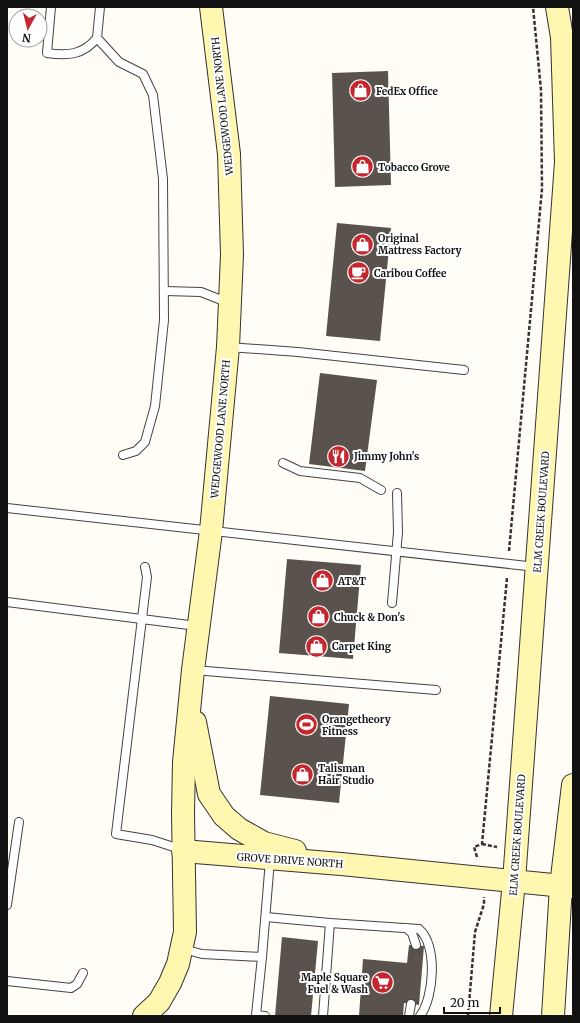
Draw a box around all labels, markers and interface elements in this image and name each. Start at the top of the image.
north arrow [8,8,48,48]
text: N [21,30,32,45]
street label: WEDGEWOOD LANE NORTH [209,36,236,177]
shop icon: FedEx Office [347,78,373,104]
place label: FedEx Office [376,85,439,98]
shop icon: Tobacco Grove [350,154,376,180]
place label: Tobacco Grove [378,161,450,174]
shop icon: Original Mattress Factory [349,231,375,257]
place label: Original Mattress Factory [378,232,462,257]
cafe icon: Caribou Coffee [346,260,372,286]
place label: Caribou Coffee [374,267,447,280]
street label: WEDGEWOOD LANE NORTH [208,359,233,500]
restaurant icon: Jimmy John's [326,443,352,469]
place label: Jimmy John's [353,450,419,463]
street label: ELM CREEK BOULEVARD [531,450,552,573]
shop icon: AT&T [309,568,335,594]
place label: AT&T [337,575,366,588]
shop icon: Chuck & Don's [306,604,332,630]
place label: Chuck & Don's [334,611,405,624]
shop icon: Carpet King [304,633,330,659]
place label: Carpet King [332,640,392,653]
sports icon: Orangetheory Fitness [294,712,320,738]
place label: Orangetheory Fitness [322,713,391,738]
shop icon: Talisman Hair Studio [289,761,315,787]
place label: Talisman Hair Studio [318,762,374,787]
street label: ELM CREEK BOULEVARD [507,773,528,896]
street label: GROVE DRIVE NORTH [236,850,344,871]
supermarket icon: Maple Square Fuel & Wash [370,970,396,996]
place label: Maple Square Fuel & Wash [301,971,369,996]
scale bar [444,989,500,1015]
text: 20 m [450,995,479,1010]

